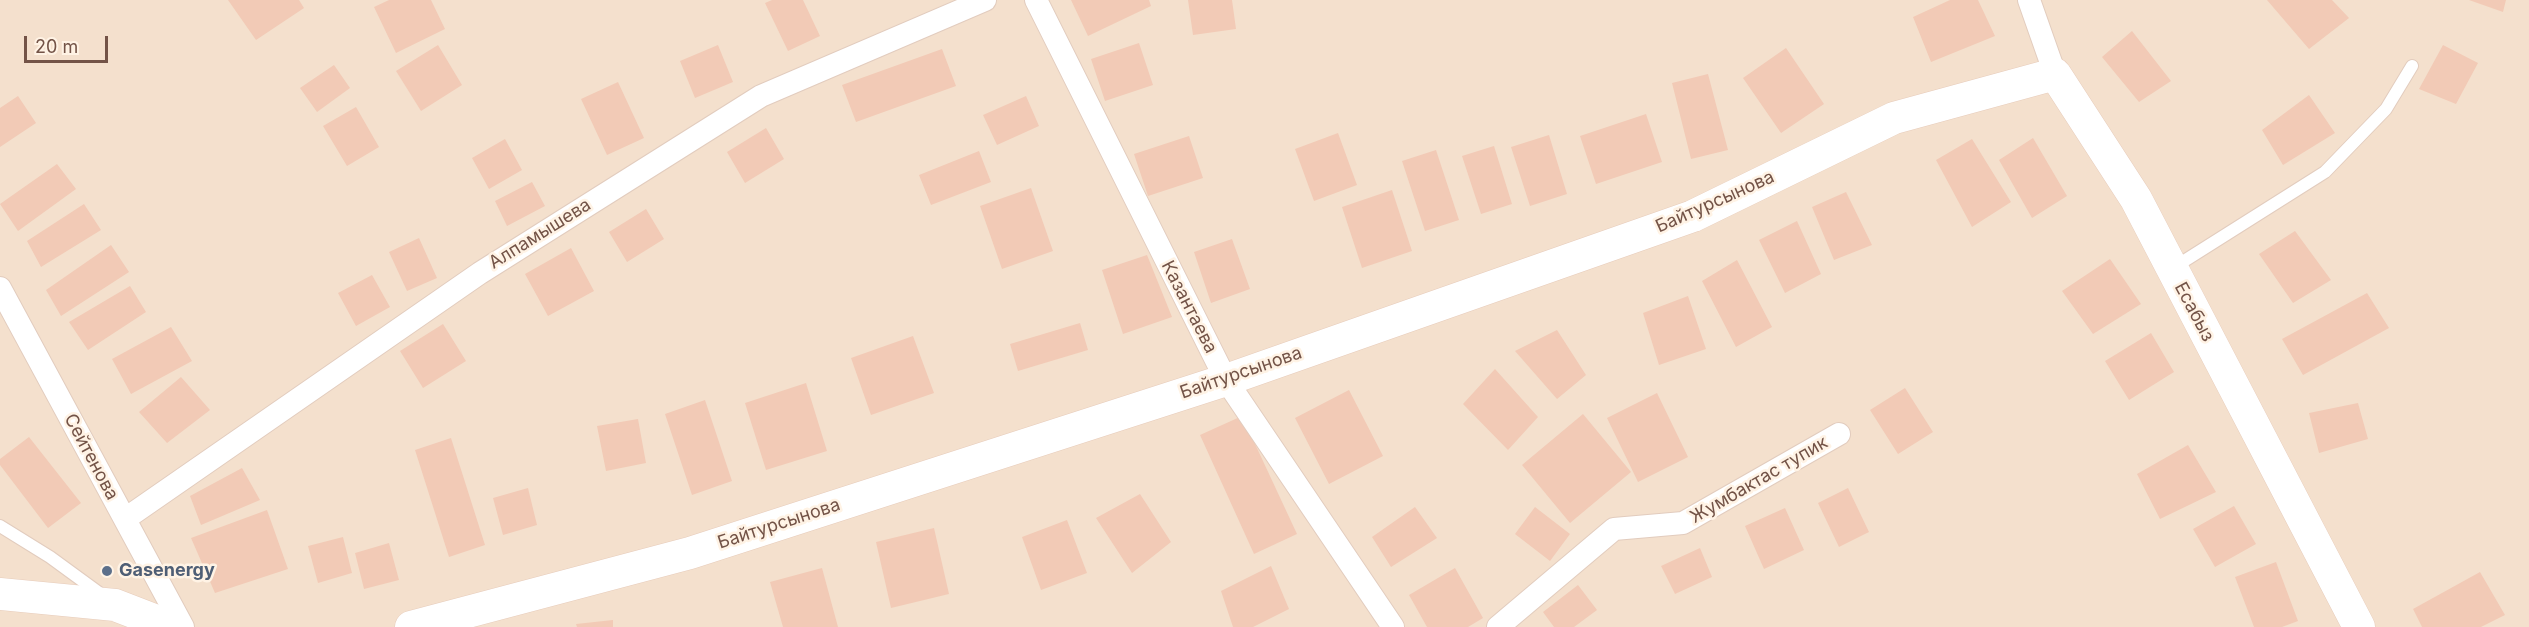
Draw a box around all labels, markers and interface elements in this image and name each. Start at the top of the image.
scale bar [27,24,111,62]
text: 20 m [35,36,78,57]
street label: Байтурсынова [1652,166,1778,238]
street label: Алпамышева [485,194,595,274]
street label: Казантаева [1156,257,1222,357]
street label: Есабыз [2169,279,2219,345]
street label: Байтурсынова [1177,342,1305,404]
street label: Сейтенова [59,410,123,504]
street label: Жумбактас тупик [1686,432,1832,528]
street label: Байтурсынова [715,494,843,554]
place label: Gasenergy [119,560,215,582]
marker: Gasenergy [100,564,114,578]

